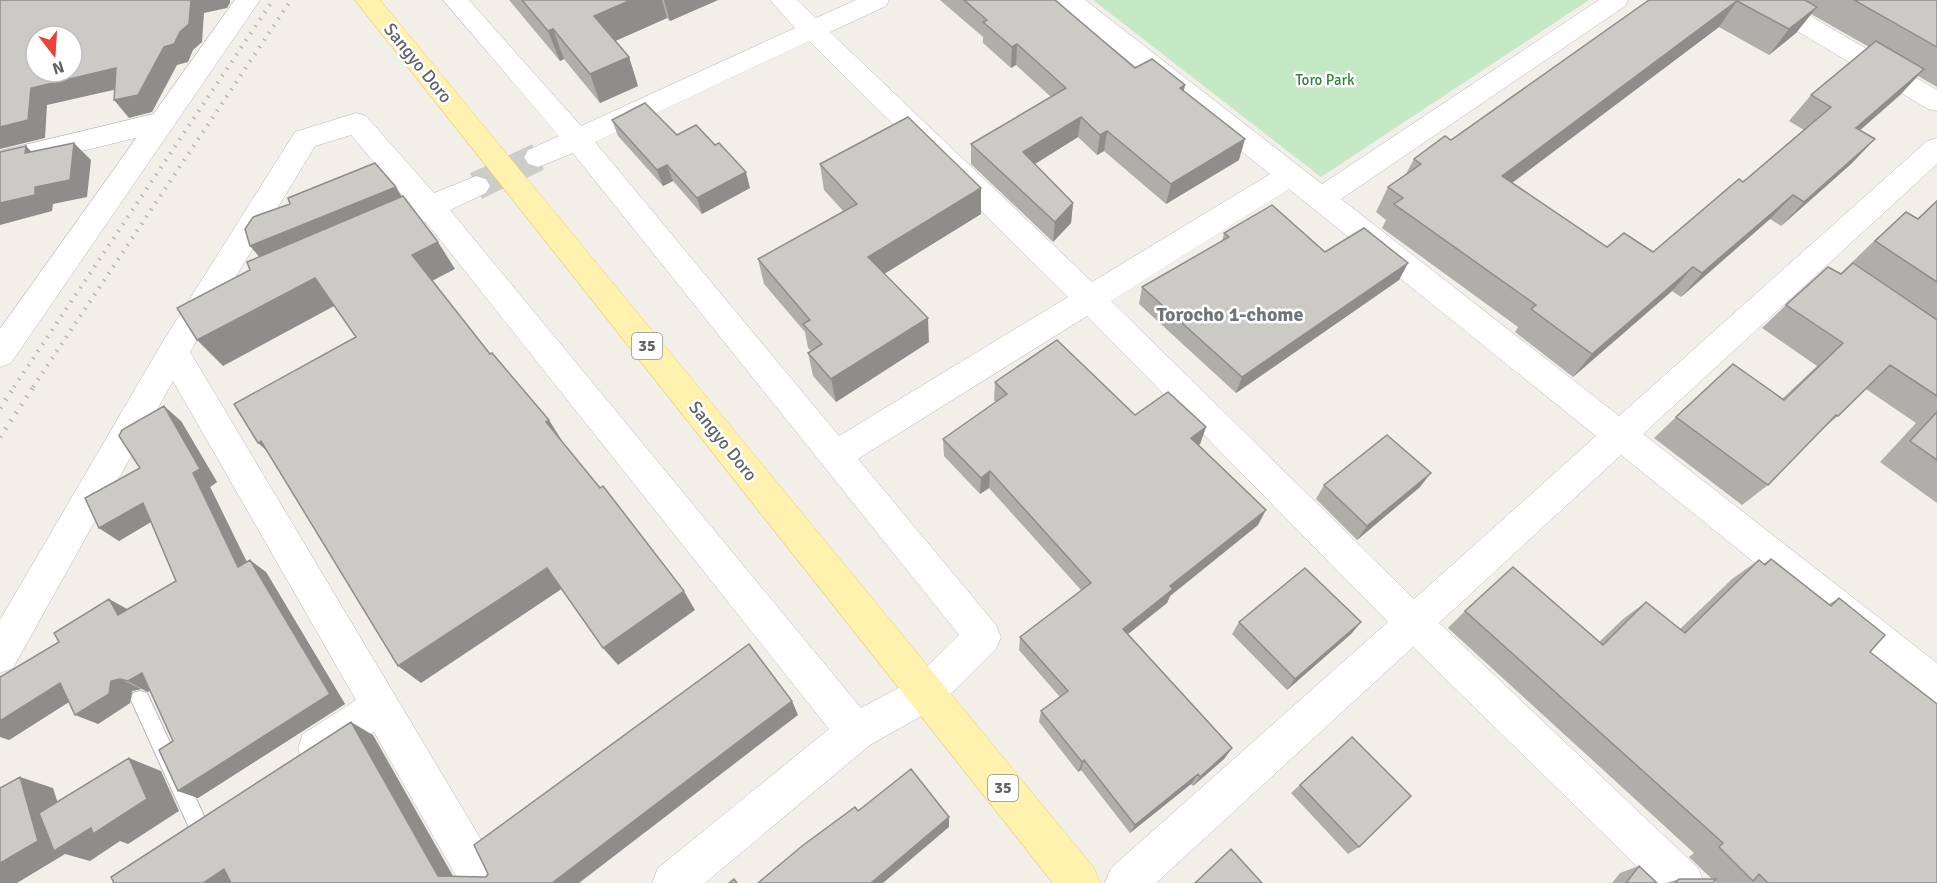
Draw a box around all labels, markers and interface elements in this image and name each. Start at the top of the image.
street label: Sangyo Doro [379,19,457,107]
north arrow [24,24,84,84]
text: N [50,56,66,79]
park label: Toro Park [1295,71,1355,89]
district label: Torocho 1-chome [1157,302,1304,327]
road number: 35 [632,333,662,359]
street label: Sangyo Doro [684,397,762,485]
road number: 35 [988,775,1018,801]

